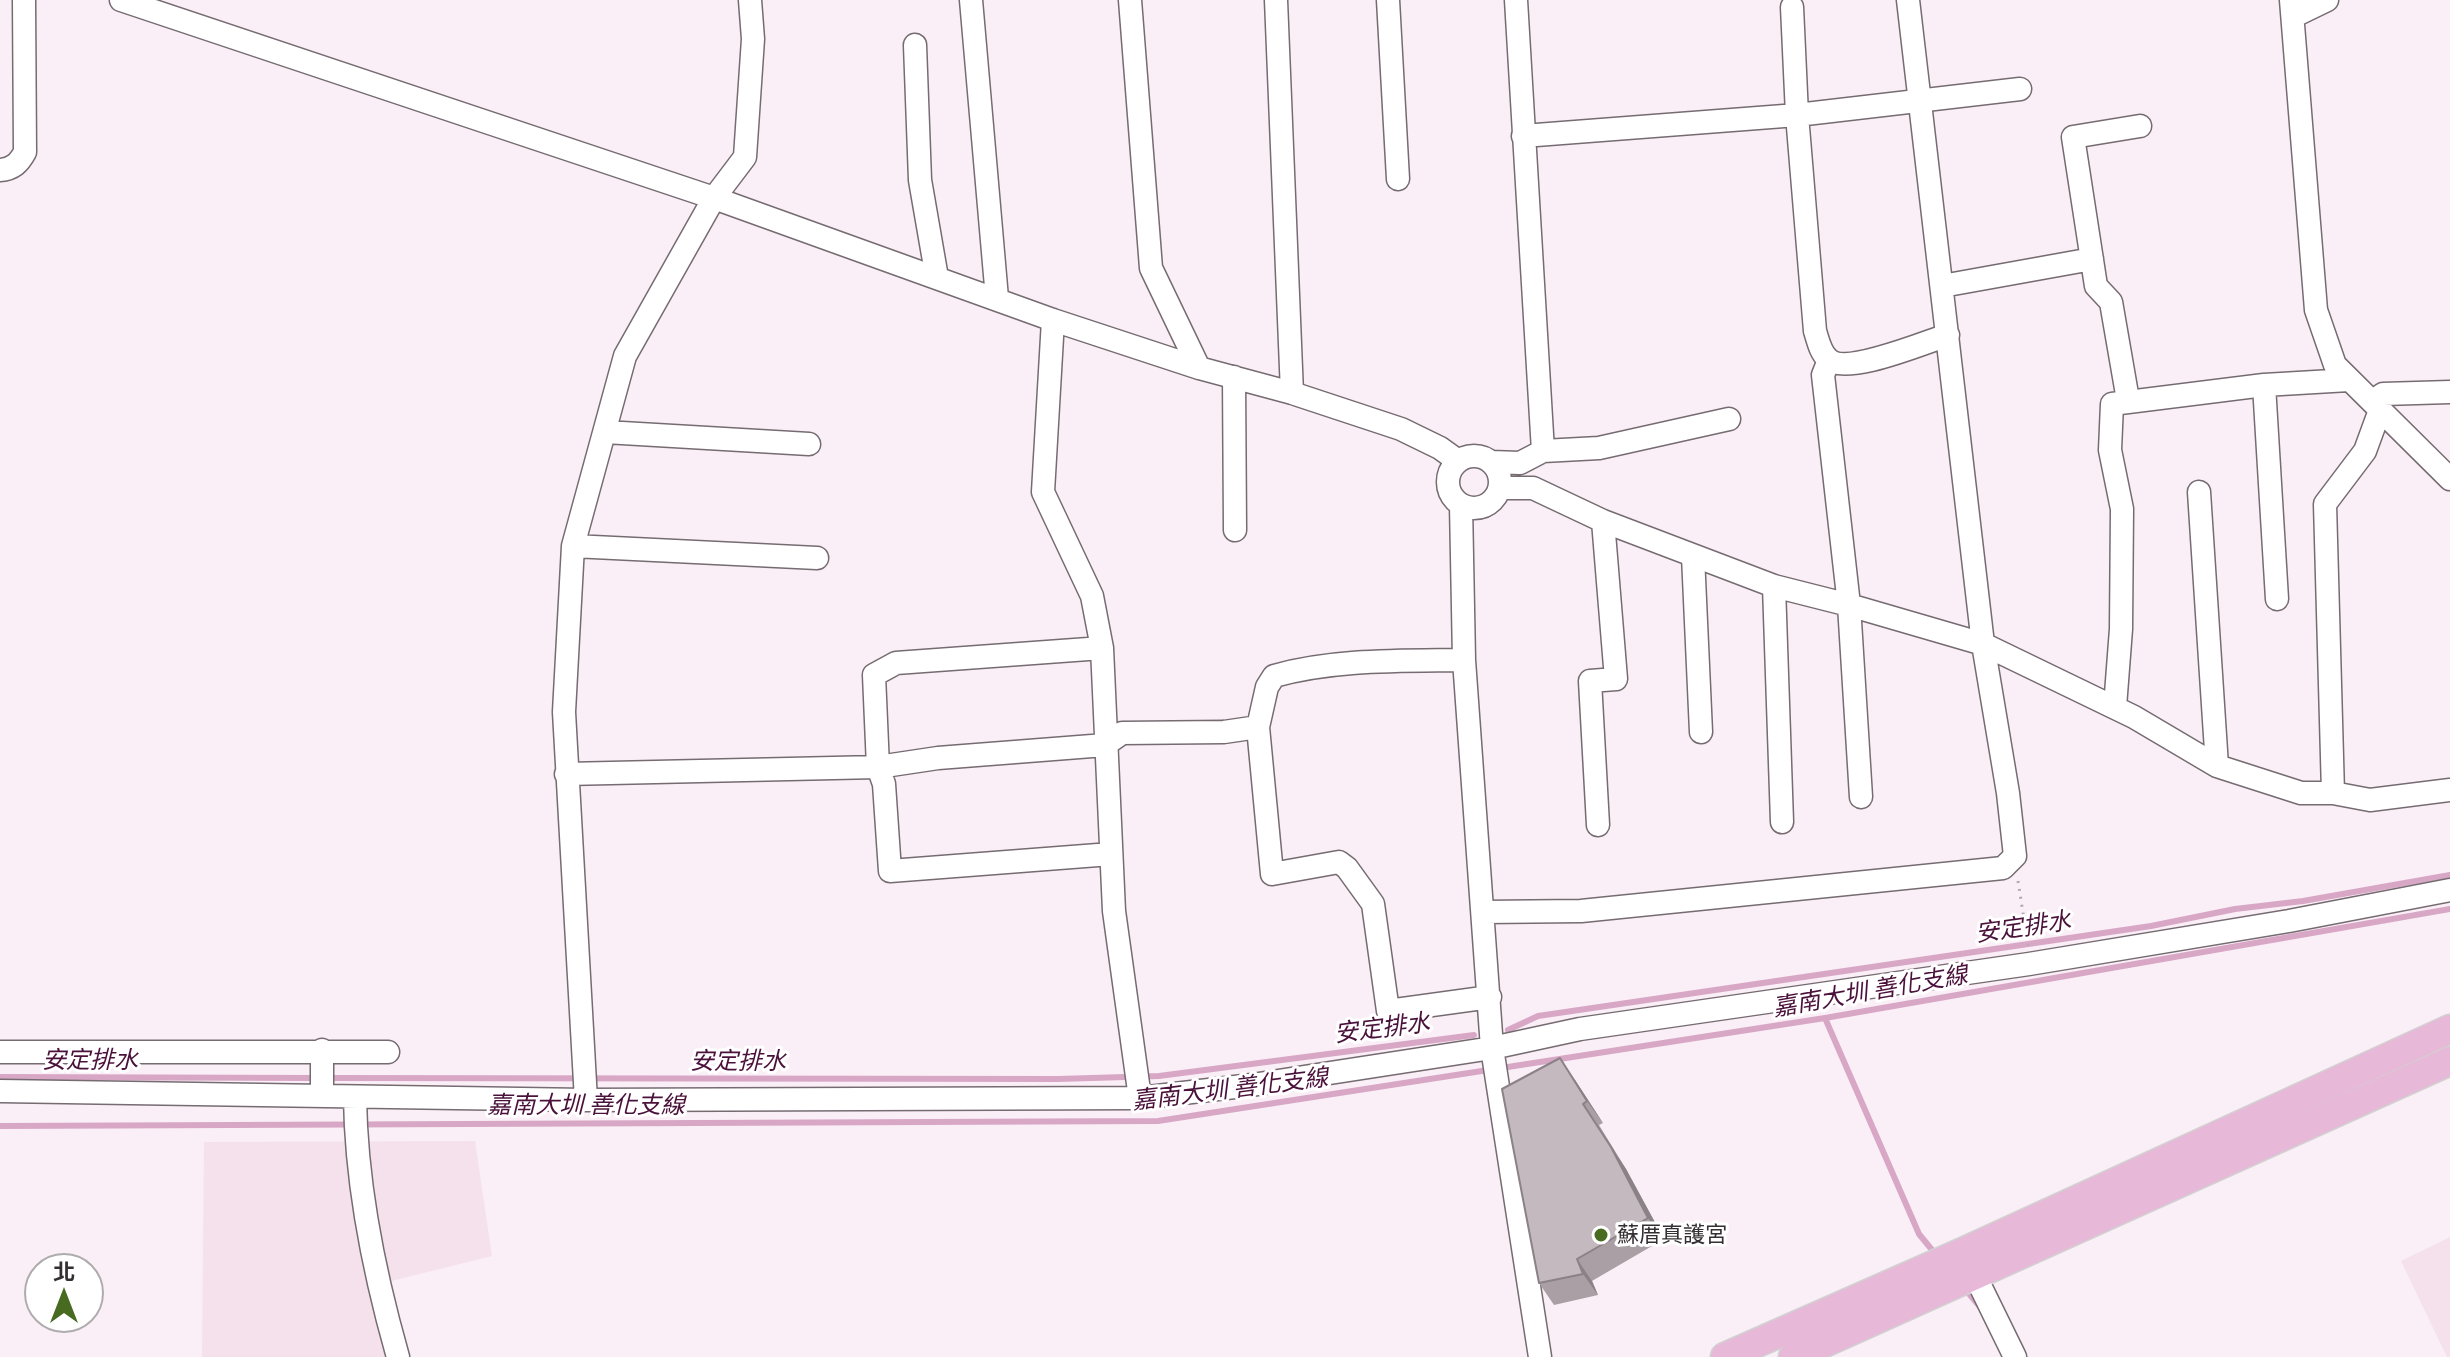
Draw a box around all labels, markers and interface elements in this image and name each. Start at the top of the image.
water label: 安定排水 [1973,906,2073,948]
water label: 嘉南大圳 善化支線 [1770,960,1970,1022]
water label: 安定排水 [1333,1008,1431,1048]
water label: 安定排水 [42,1046,138,1074]
water label: 安定排水 [690,1047,786,1075]
water label: 嘉南大圳 善化支線 [1130,1063,1330,1115]
water label: 嘉南大圳 善化支線 [487,1091,685,1119]
place label: 蘇厝真護宮 [1617,1222,1727,1248]
marker: 蘇厝真護宮 [1592,1226,1610,1244]
north arrow [24,1253,104,1333]
text: 北 [53,1258,75,1284]

